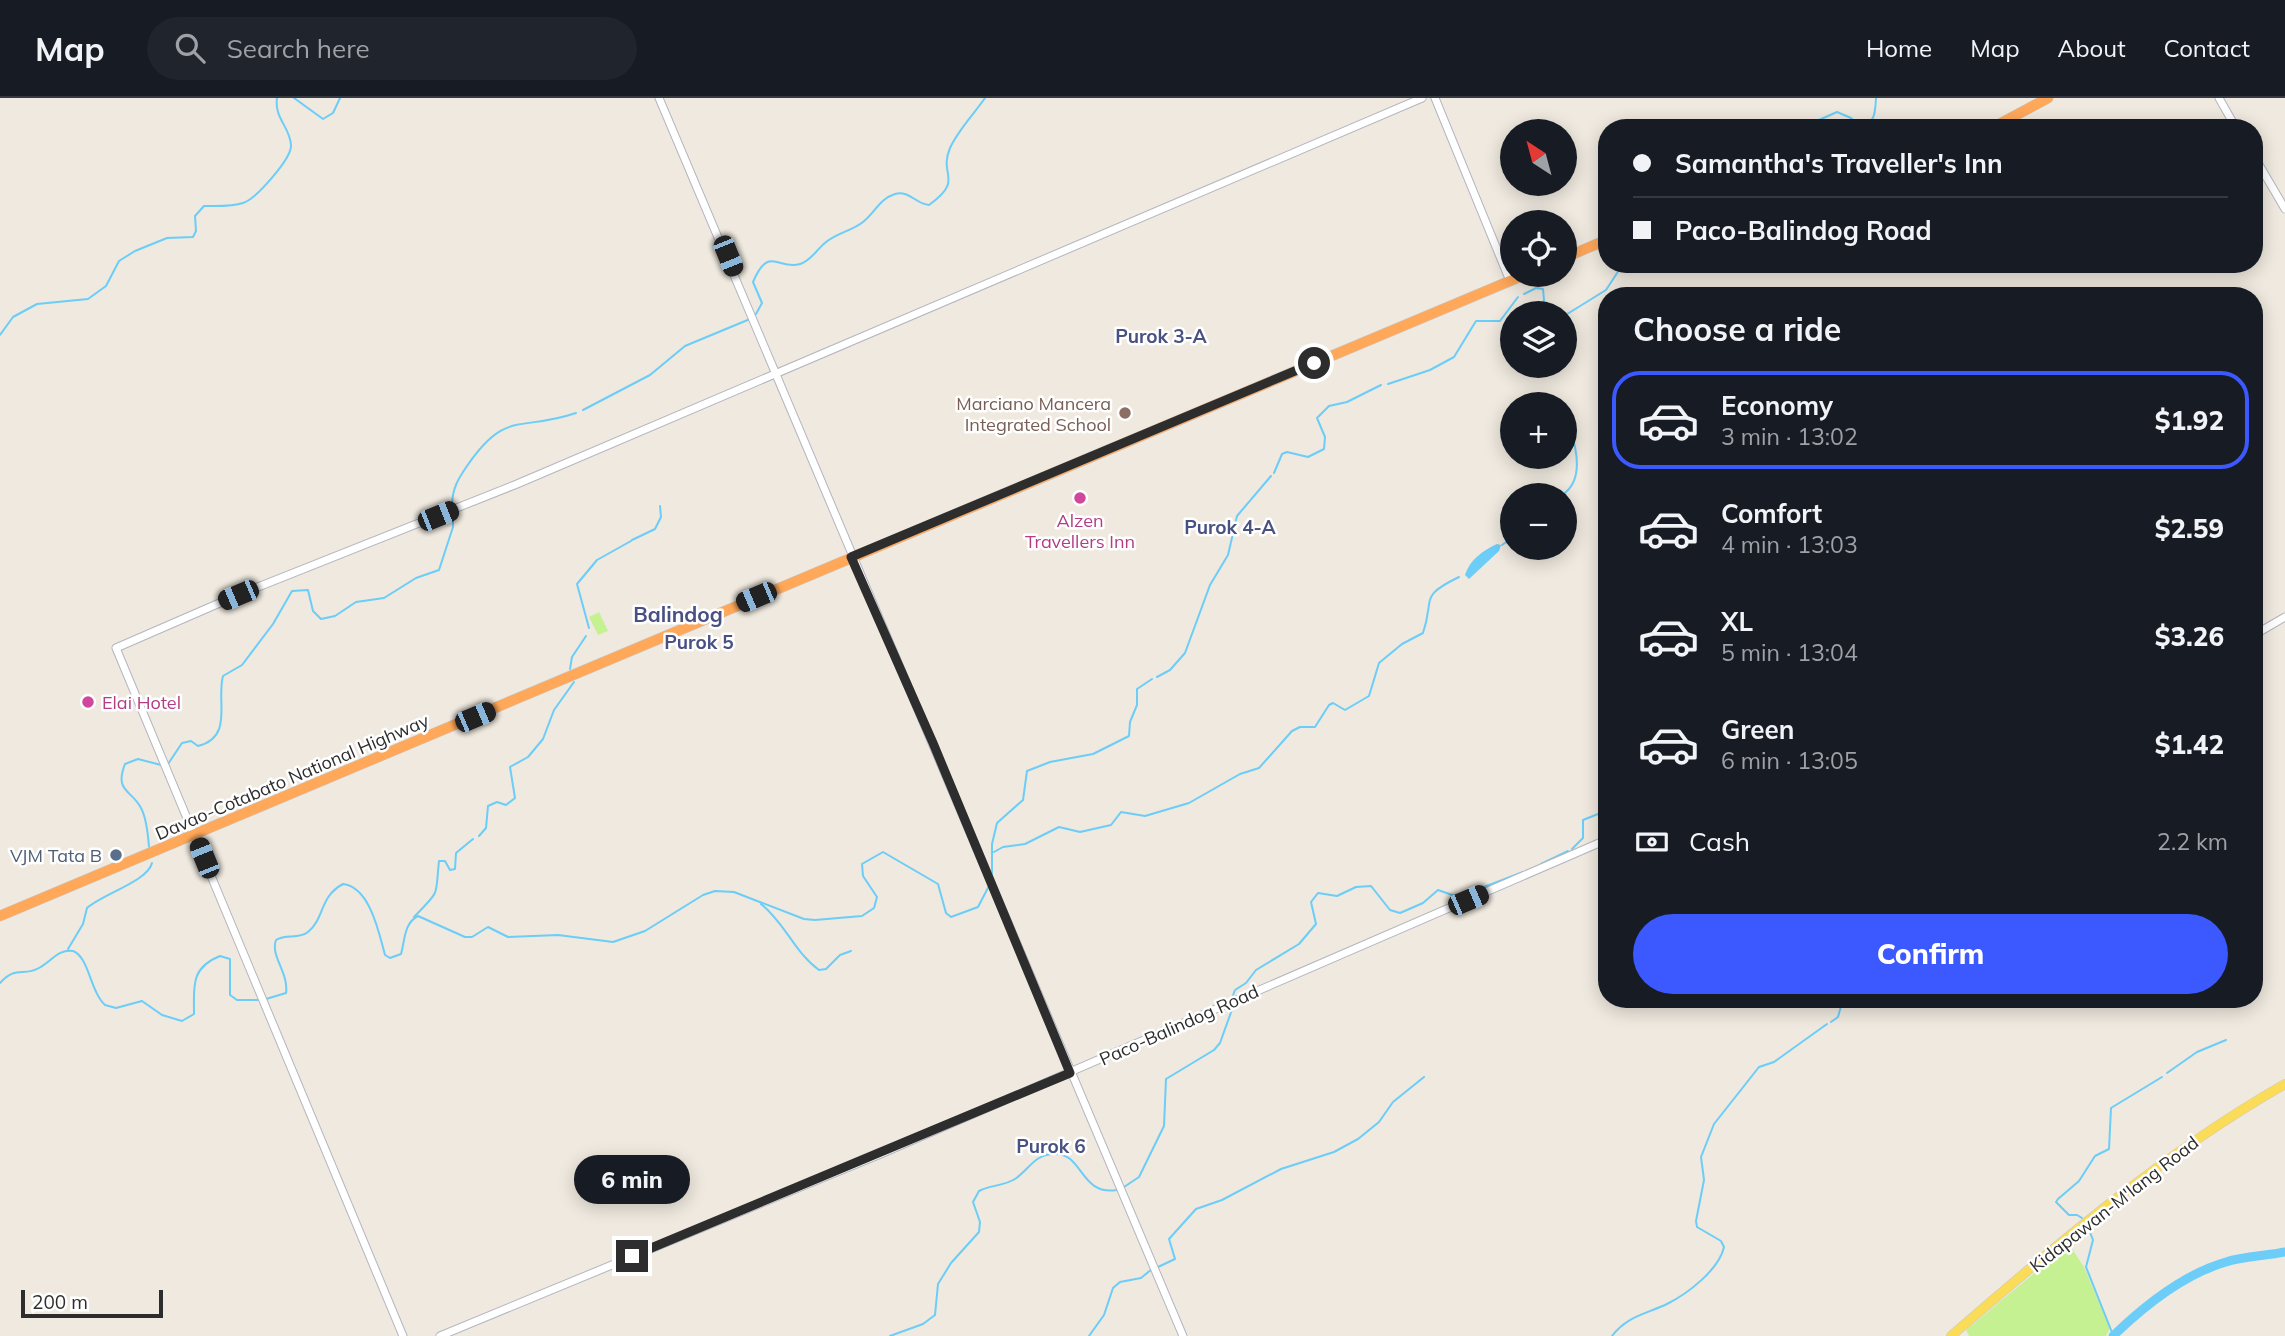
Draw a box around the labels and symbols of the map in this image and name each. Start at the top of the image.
north arrow [1500,119,1577,196]
car [711,233,746,279]
district label: Purok 3-A [1115,324,1208,348]
route start [1298,347,1330,379]
place label: Marciano Mancera Integrated School [956,392,1111,436]
marker: Marciano Mancera Integrated School [1117,405,1133,421]
marker: Alzen Travellers Inn [1072,490,1088,506]
car [415,498,462,534]
place label: Alzen Travellers Inn [1025,509,1135,553]
district label: Purok 4-A [1184,515,1277,539]
car [215,577,262,613]
car [733,579,780,615]
district label: Balindog [633,601,723,627]
district label: Purok 5 [664,630,734,654]
place label: Elai Hotel [102,691,181,714]
marker: Elai Hotel [80,694,96,710]
car [452,699,499,735]
street label: Davao-Cotabato National Highway [152,709,433,845]
car [187,835,222,881]
place label: VJM Tata B [10,844,102,867]
marker: VJM Tata B [108,847,124,863]
car [1445,882,1492,918]
street label: Paco-Balindog Road [1096,980,1262,1070]
street label: Kidapawan-M'lang Road [2025,1131,2203,1277]
district label: Purok 6 [1016,1134,1086,1158]
callout: 6 min [574,1154,690,1204]
route end [616,1240,648,1272]
scale bar [21,1287,163,1319]

